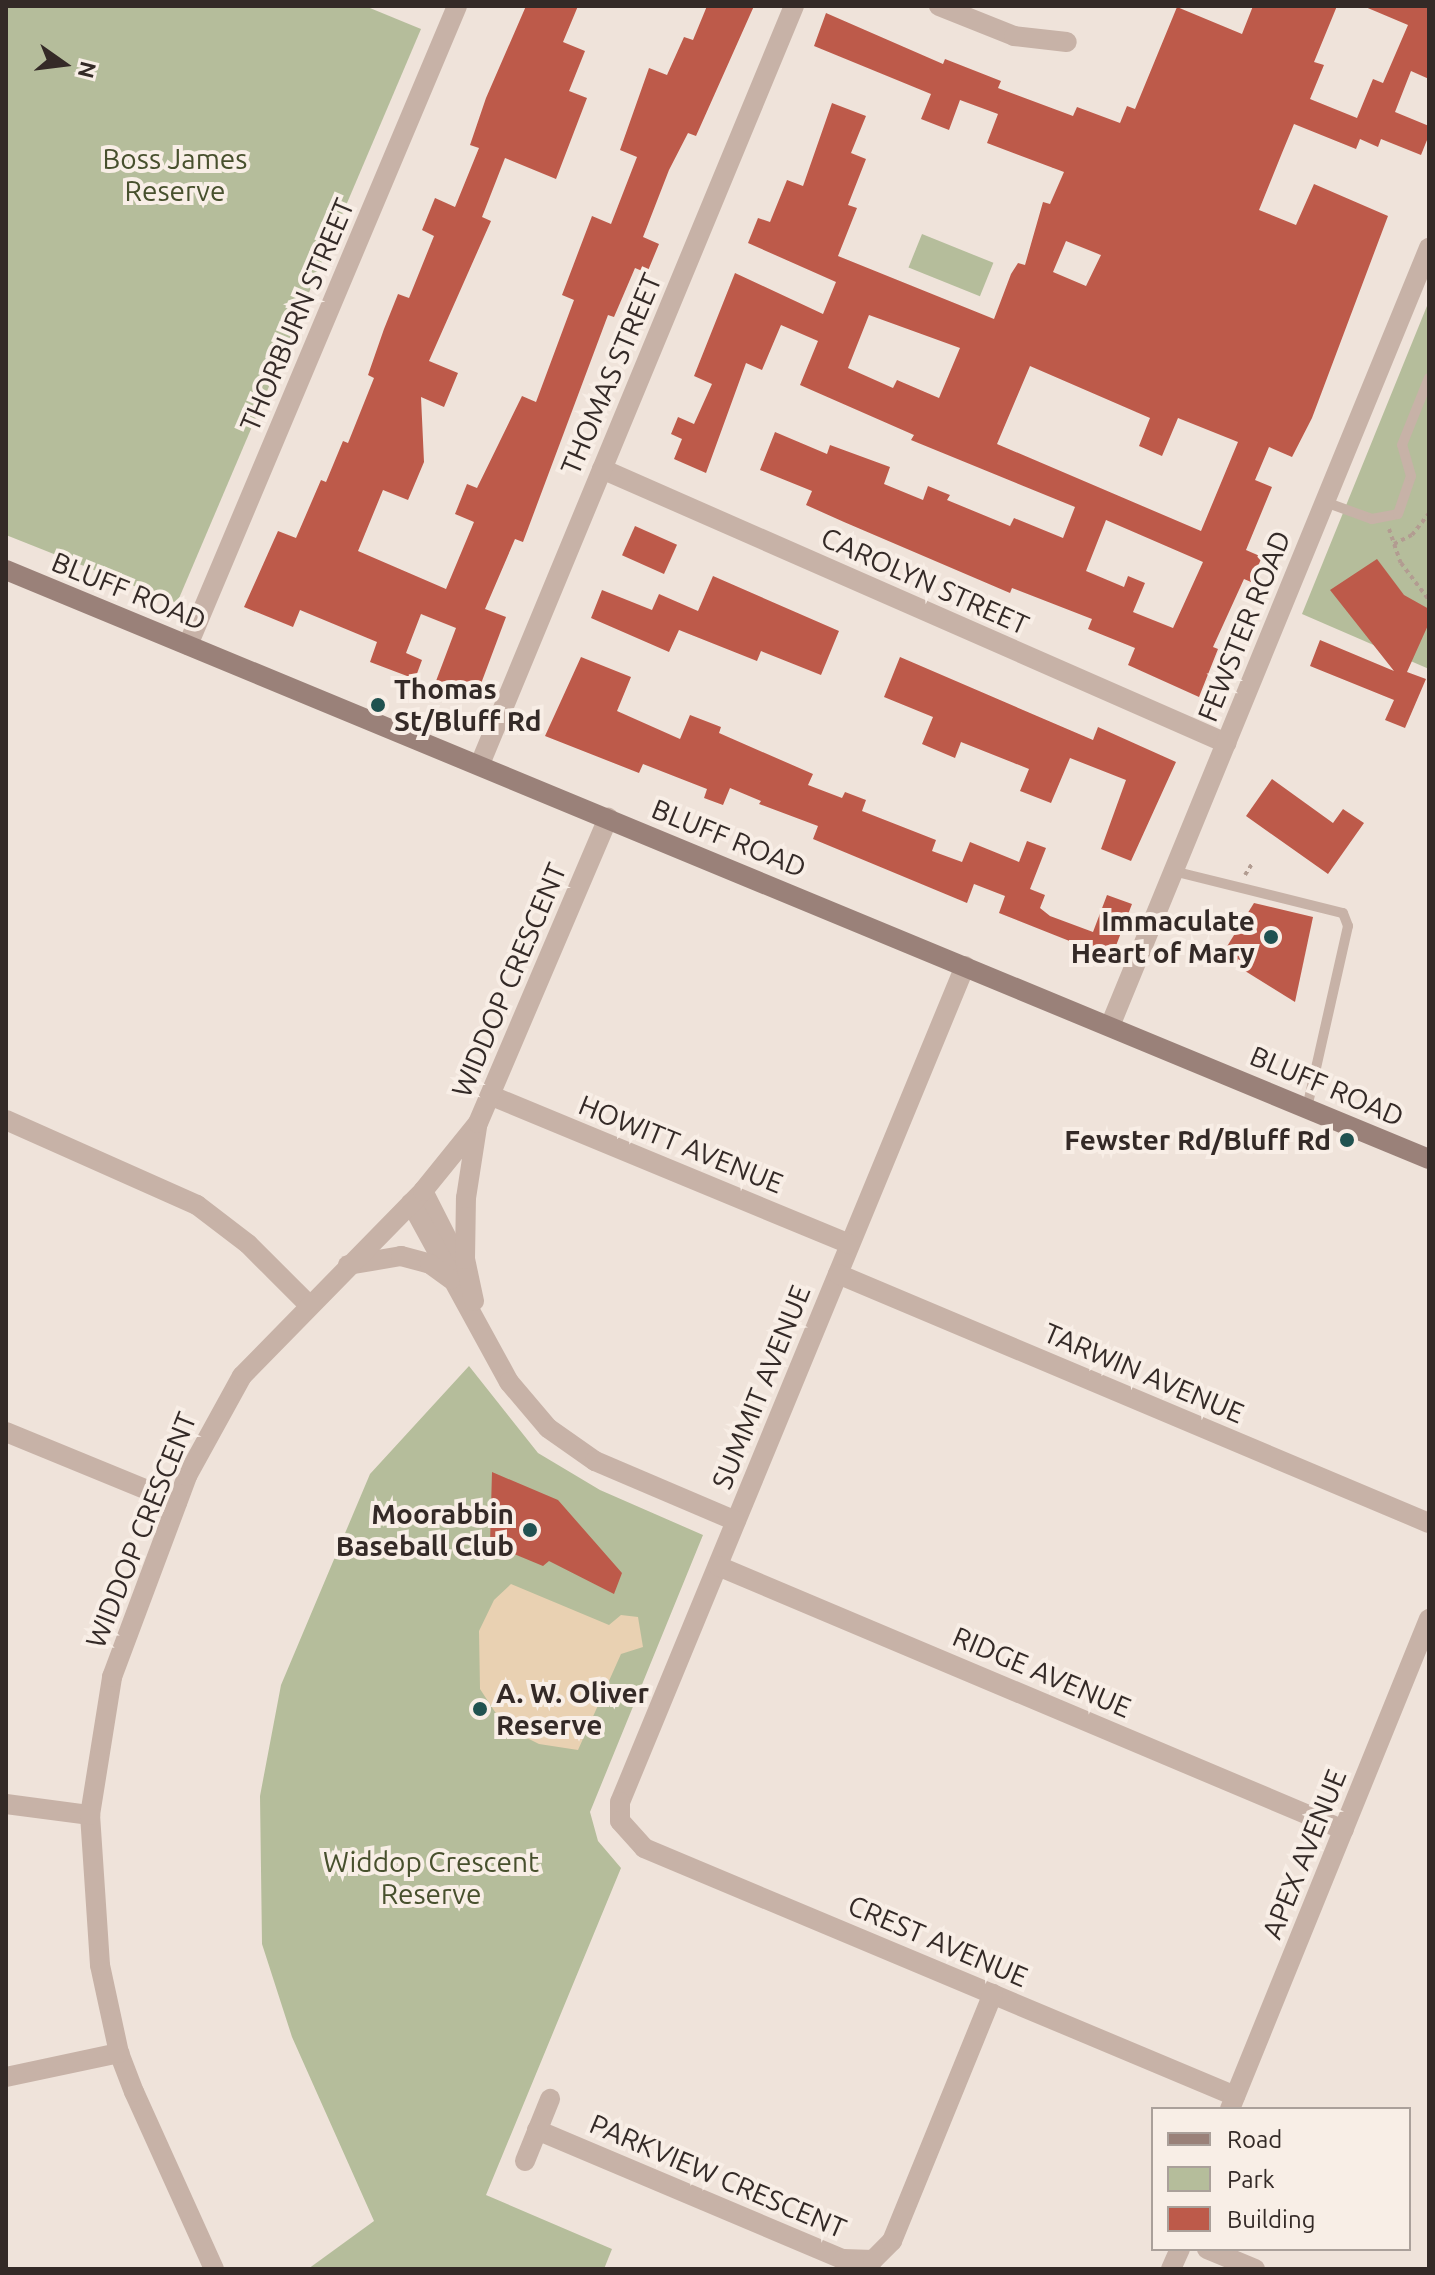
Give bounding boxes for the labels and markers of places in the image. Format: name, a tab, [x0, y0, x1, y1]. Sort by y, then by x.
place label: Thomas St/Bluff Rd	[394, 672, 541, 738]
marker: Thomas St/Bluff Rd	[369, 696, 387, 714]
place label: Immaculate Heart of Mary	[1071, 904, 1255, 970]
marker: Immaculate Heart of Mary	[1262, 928, 1280, 946]
place label: Fewster Rd/Bluff Rd	[1064, 1123, 1331, 1157]
marker: Fewster Rd/Bluff Rd	[1338, 1131, 1356, 1149]
place label: Moorabbin Baseball Club	[336, 1497, 514, 1563]
marker: Moorabbin Baseball Club	[521, 1521, 539, 1539]
place label: A. W. Oliver Reserve	[496, 1676, 649, 1742]
marker: A. W. Oliver Reserve	[471, 1700, 489, 1718]

